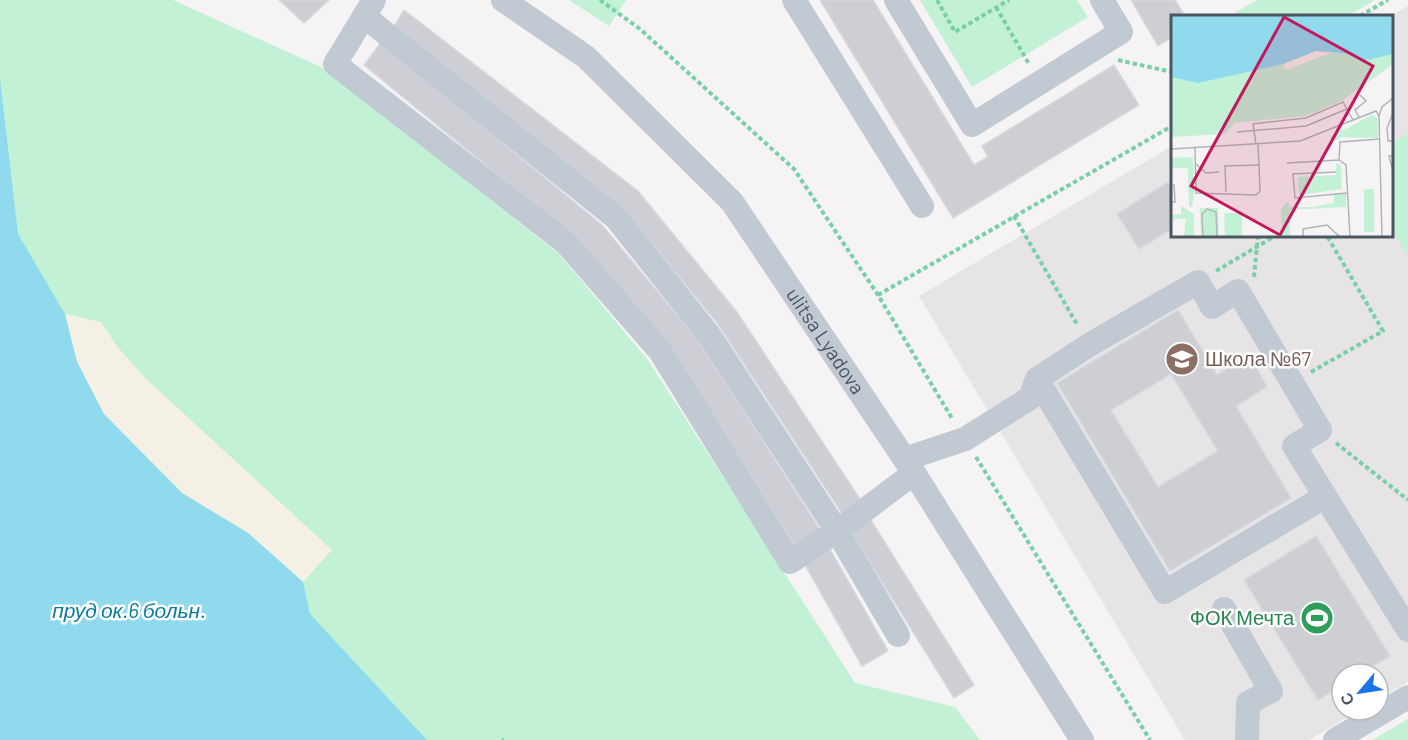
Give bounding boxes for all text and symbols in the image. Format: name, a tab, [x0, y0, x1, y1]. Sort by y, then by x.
inset map	[1171, 15, 1393, 237]
street label: ulitsa Lyadova	[782, 283, 870, 398]
school or university icon: Школа №67	[1164, 341, 1200, 377]
place label: Школа №67	[1205, 346, 1312, 370]
water label: пруд ок.6 больн.	[52, 597, 206, 622]
sports icon: ФОК Мечта	[1299, 600, 1335, 636]
place label: ФОК Мечта	[1190, 605, 1295, 629]
north arrow	[1330, 662, 1390, 722]
text: С	[1335, 689, 1358, 709]

